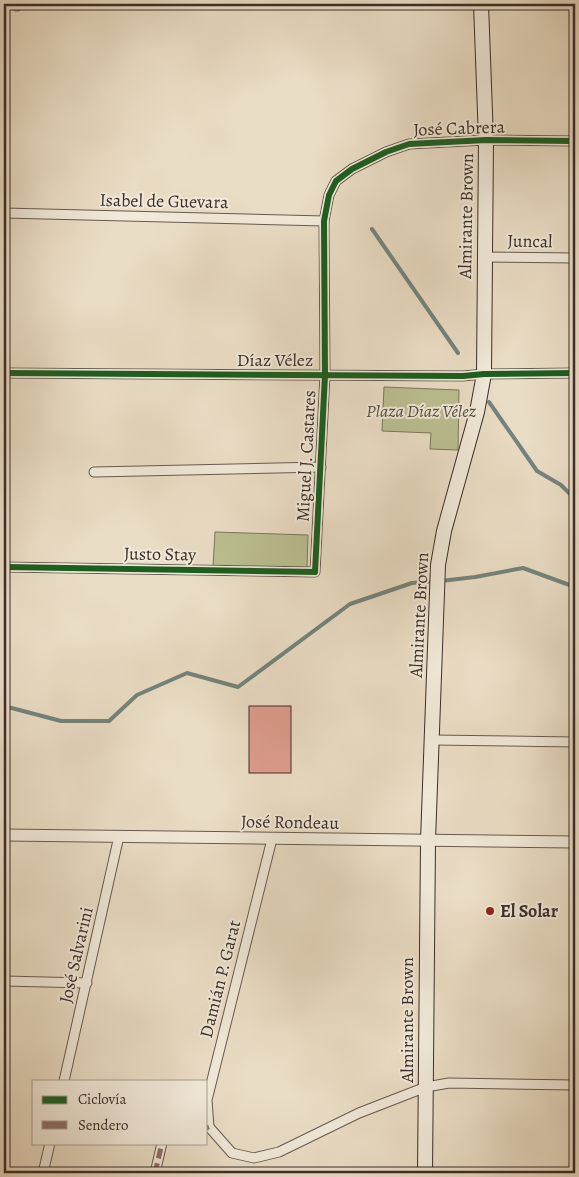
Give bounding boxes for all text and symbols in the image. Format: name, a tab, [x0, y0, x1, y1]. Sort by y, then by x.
street label: José Cabrera	[413, 114, 506, 142]
street label: Almirante Brown	[453, 153, 479, 280]
street label: Isabel de Guevara	[99, 188, 229, 214]
street label: Juncal	[507, 229, 553, 253]
street label: Díaz Vélez	[237, 348, 313, 372]
street label: Miguel J. Castares	[291, 390, 321, 522]
park label: Plaza Díaz Vélez	[366, 399, 477, 423]
street label: Justo Stay	[124, 541, 197, 567]
street label: Almirante Brown	[404, 552, 434, 679]
street label: José Rondeau	[241, 809, 340, 835]
place label: El Solar	[500, 899, 559, 923]
street label: José Salvarini	[53, 905, 99, 1005]
marker: El Solar	[484, 905, 496, 917]
street label: Damián P. Garat	[194, 918, 246, 1040]
street label: Almirante Brown	[395, 957, 419, 1084]
legend	[32, 1080, 208, 1144]
text: Ciclovía	[78, 1089, 126, 1109]
text: Sendero	[78, 1115, 128, 1135]

